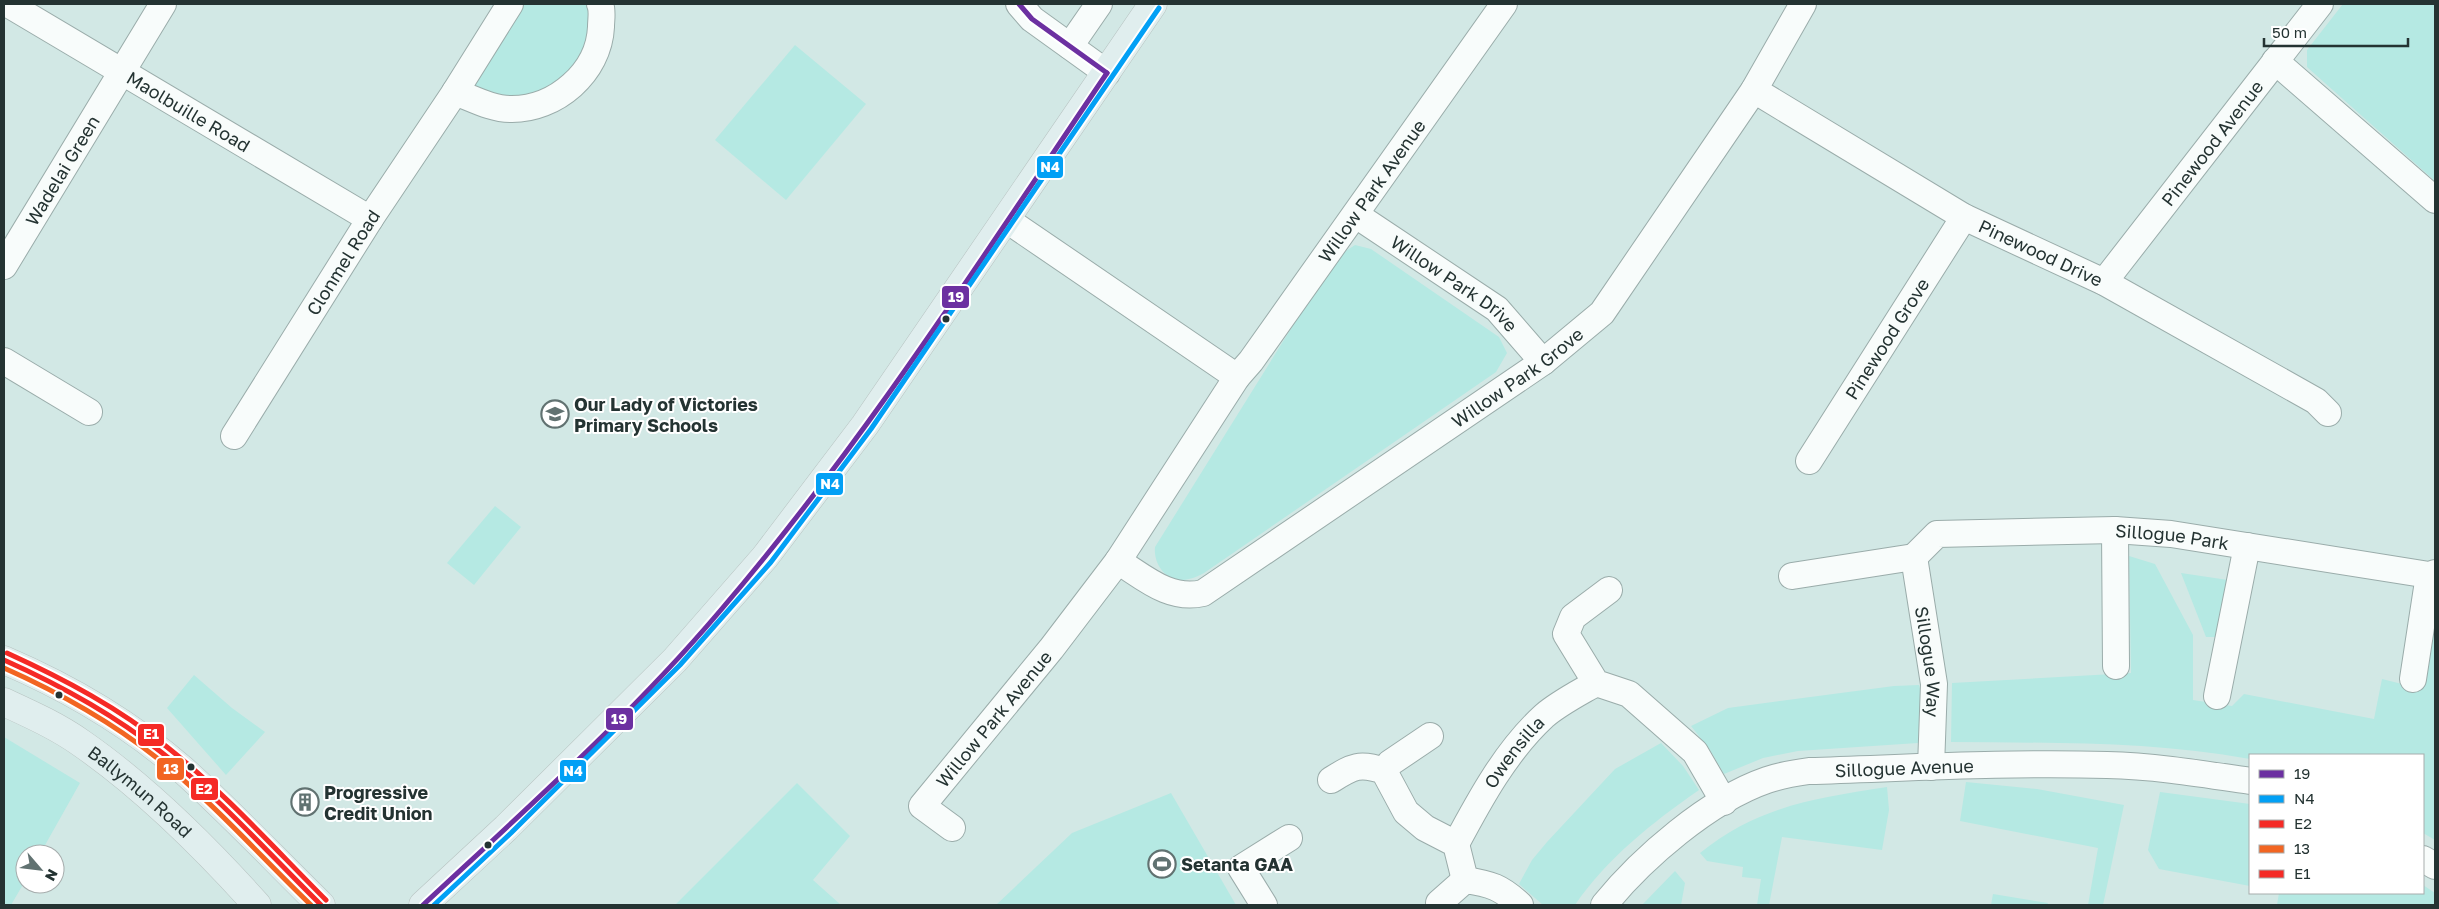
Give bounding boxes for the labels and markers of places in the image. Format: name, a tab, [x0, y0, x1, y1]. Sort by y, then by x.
unlabelled marker	[941, 314, 951, 324]
place label: Our Lady of Victories Primary Schools	[574, 393, 758, 436]
school or university icon: Our Lady of Victories Primary Schools	[540, 399, 570, 429]
unlabelled marker	[54, 690, 64, 700]
unlabelled marker	[186, 762, 196, 772]
place label: Progressive Credit Union	[324, 781, 433, 824]
building icon: Progressive Credit Union	[290, 787, 320, 817]
unlabelled marker	[483, 840, 493, 850]
sports icon: Setanta GAA	[1147, 849, 1177, 879]
place label: Setanta GAA	[1181, 853, 1293, 875]

